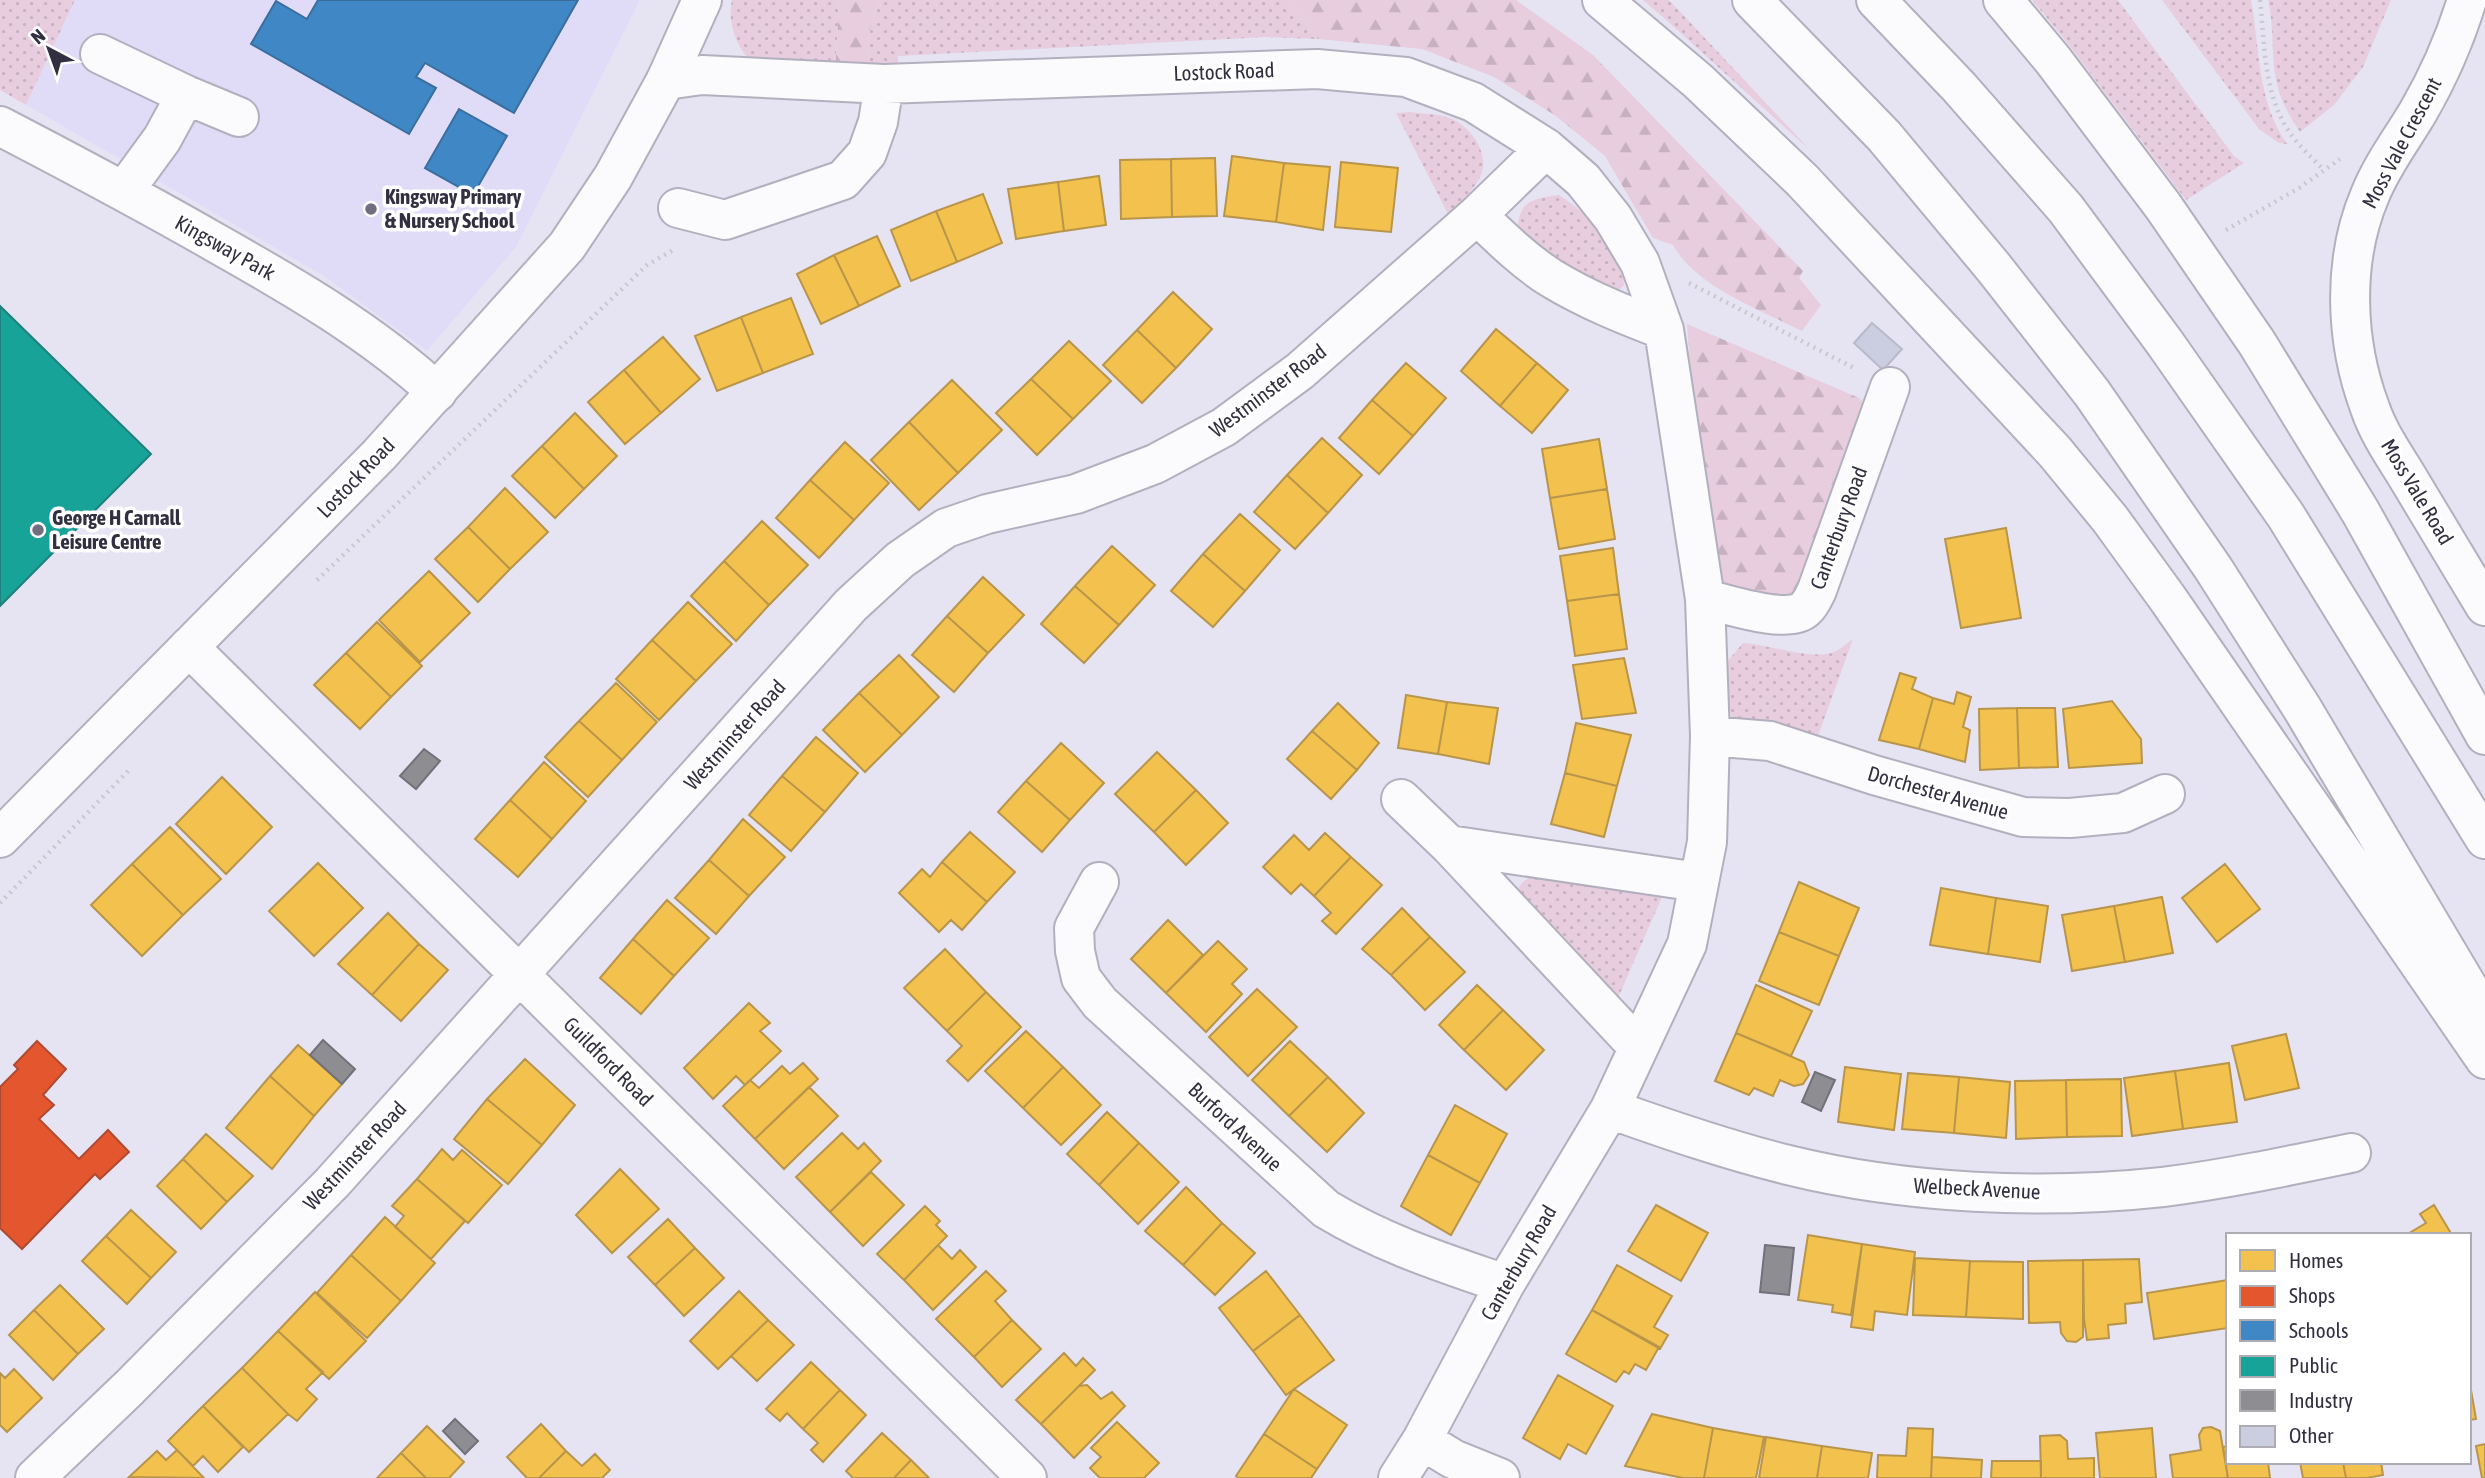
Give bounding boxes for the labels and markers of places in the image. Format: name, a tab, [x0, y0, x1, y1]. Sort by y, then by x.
place label: Kingsway Primary & Nursery School	[385, 184, 522, 232]
marker: Kingsway Primary & Nursery School	[363, 201, 379, 217]
place label: George H Carnall Leisure Centre	[52, 505, 181, 553]
marker: George H Carnall Leisure Centre	[30, 522, 46, 538]

